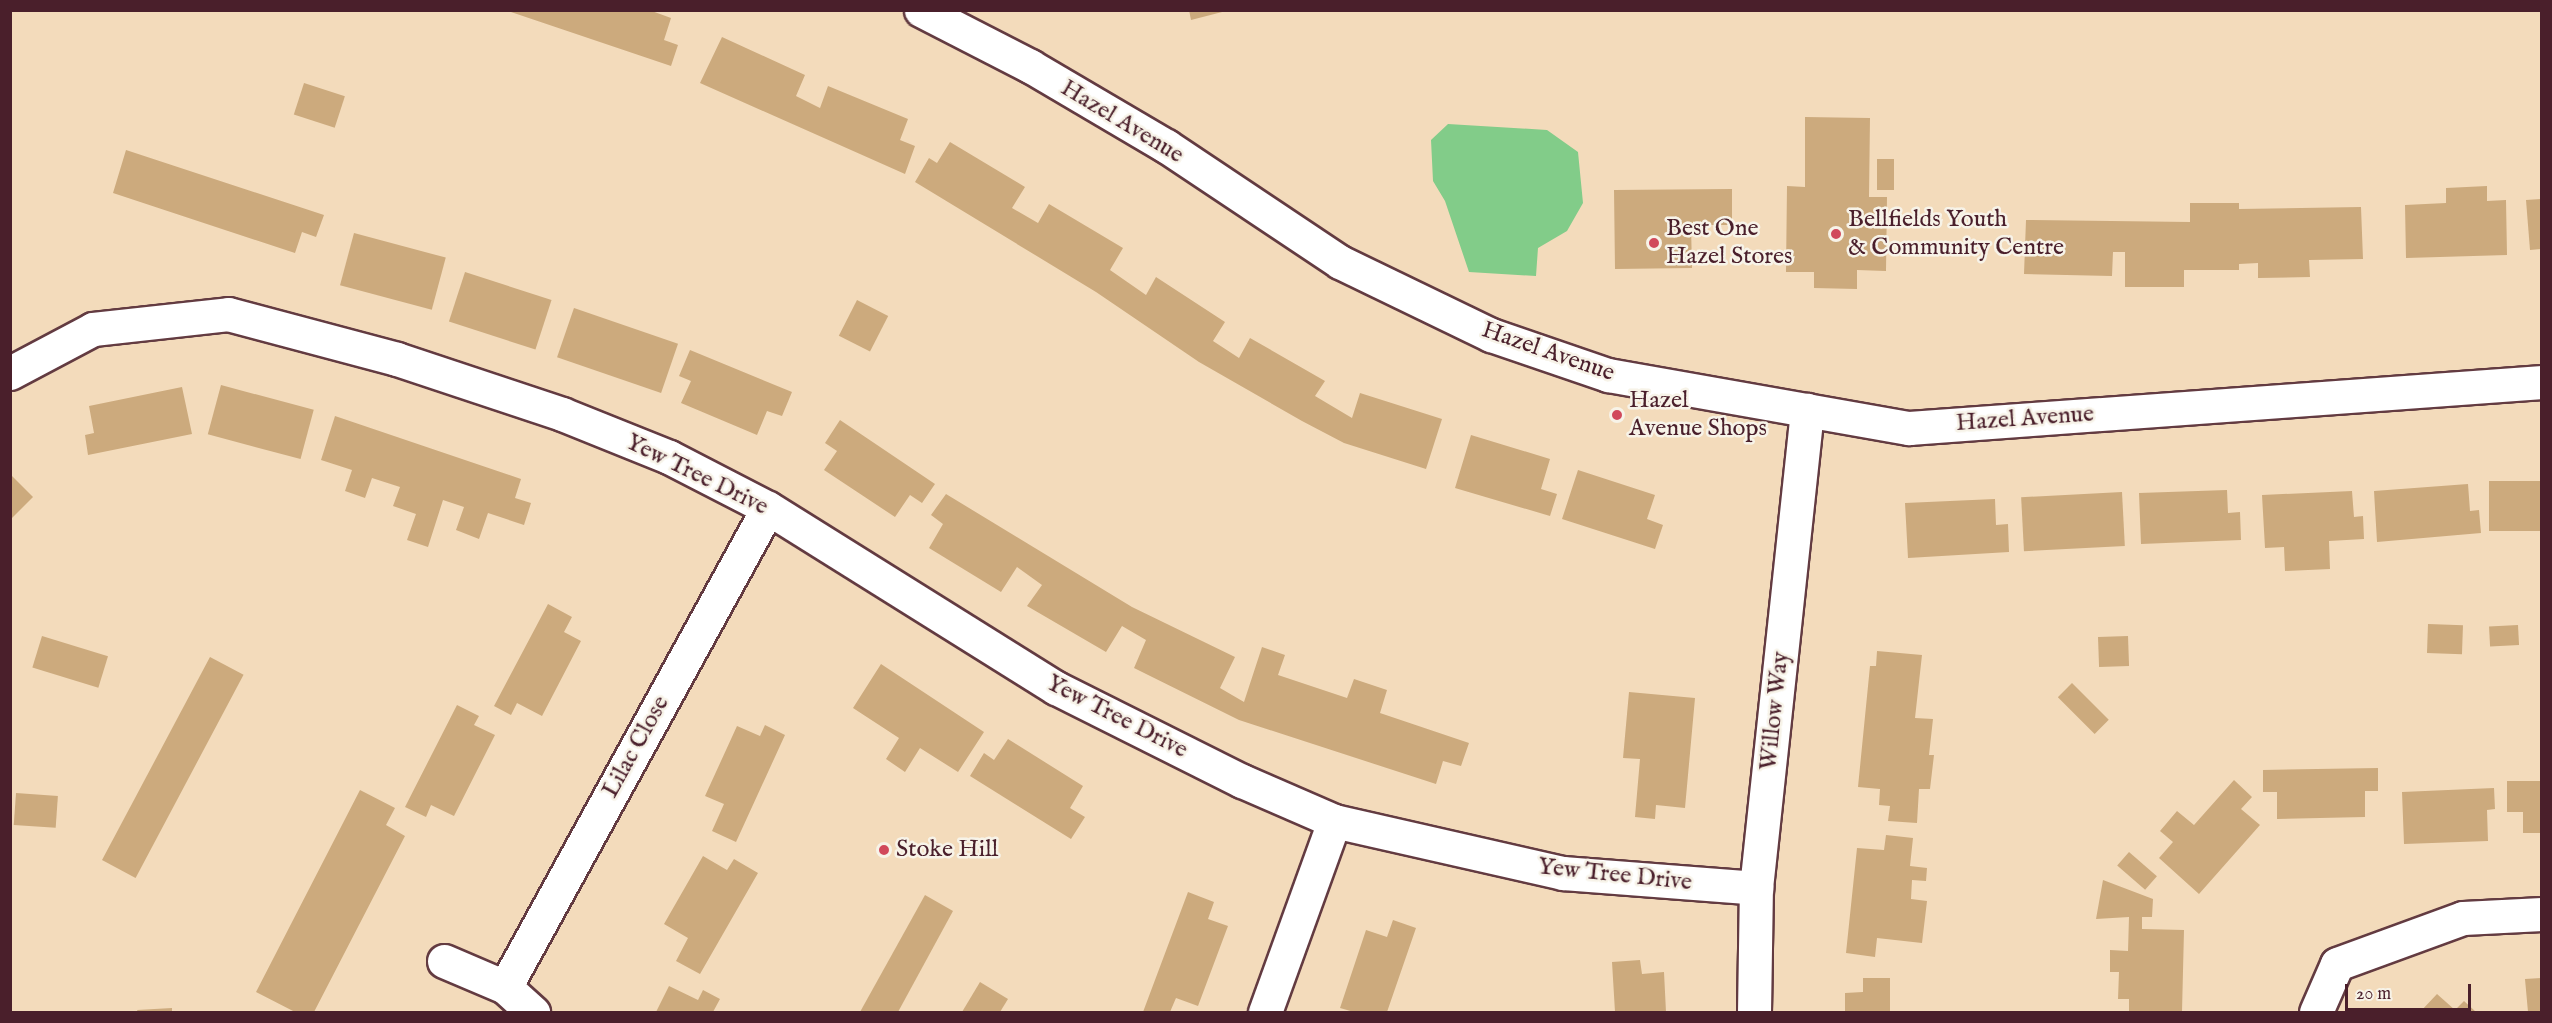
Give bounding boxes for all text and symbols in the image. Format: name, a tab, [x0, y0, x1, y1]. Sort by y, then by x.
street label: Hazel Avenue	[1055, 74, 1189, 170]
place label: Bellfields Youth & Community Centre	[1848, 206, 2064, 262]
place label: Best One Hazel Stores	[1666, 215, 1793, 271]
marker: Bellfields Youth & Community Centre	[1829, 227, 1843, 241]
marker: Best One Hazel Stores	[1647, 236, 1661, 250]
street label: Hazel Avenue	[1478, 316, 1618, 388]
place label: Hazel Avenue Shops	[1629, 387, 1767, 443]
street label: Hazel Avenue	[1955, 400, 2095, 438]
marker: Hazel Avenue Shops	[1610, 408, 1624, 422]
street label: Yew Tree Drive	[621, 428, 773, 522]
street label: Willow Way	[1754, 650, 1796, 772]
street label: Yew Tree Drive	[1042, 669, 1192, 765]
street label: Lilac Close	[596, 691, 676, 803]
place label: Stoke Hill	[896, 836, 998, 864]
marker: Stoke Hill	[877, 843, 891, 857]
street label: Yew Tree Drive	[1537, 853, 1693, 897]
scale bar	[2348, 972, 2474, 1010]
text: 20 m	[2356, 983, 2391, 1006]

